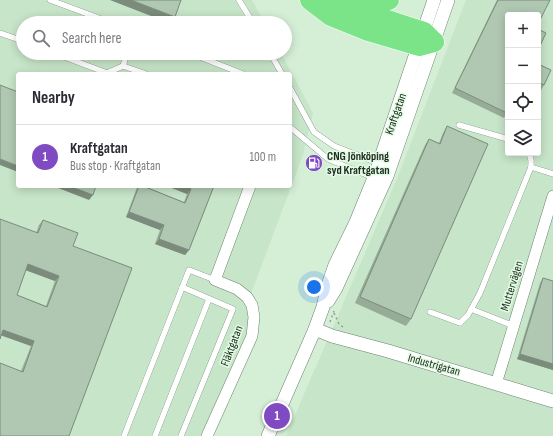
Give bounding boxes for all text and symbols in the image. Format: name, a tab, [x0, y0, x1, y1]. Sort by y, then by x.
map controls	[505, 12, 541, 156]
button: +	[505, 12, 541, 48]
search box	[16, 16, 292, 60]
icon: search	[30, 27, 52, 49]
text: Search here	[62, 29, 122, 48]
button: −	[505, 48, 541, 84]
button: locate	[505, 84, 541, 120]
text: Nearby	[32, 88, 75, 108]
street label: Kraftgatan	[382, 91, 410, 137]
button: layers	[505, 120, 541, 156]
text: Kraftgatan	[70, 139, 128, 158]
text: 1	[42, 149, 48, 165]
text: 100 m	[249, 149, 276, 165]
place label: CNG Jönköping syd Kraftgatan	[327, 149, 390, 178]
fuel station icon: CNG Jönköping syd Kraftgatan	[304, 153, 324, 173]
text: Bus stop · Kraftgatan	[70, 158, 161, 174]
street label: Muttervägen	[497, 259, 527, 313]
your location	[304, 277, 324, 297]
street label: Fläktgatan	[217, 324, 247, 368]
street label: Industrigatan	[406, 350, 462, 380]
pin: 1	[264, 401, 290, 431]

